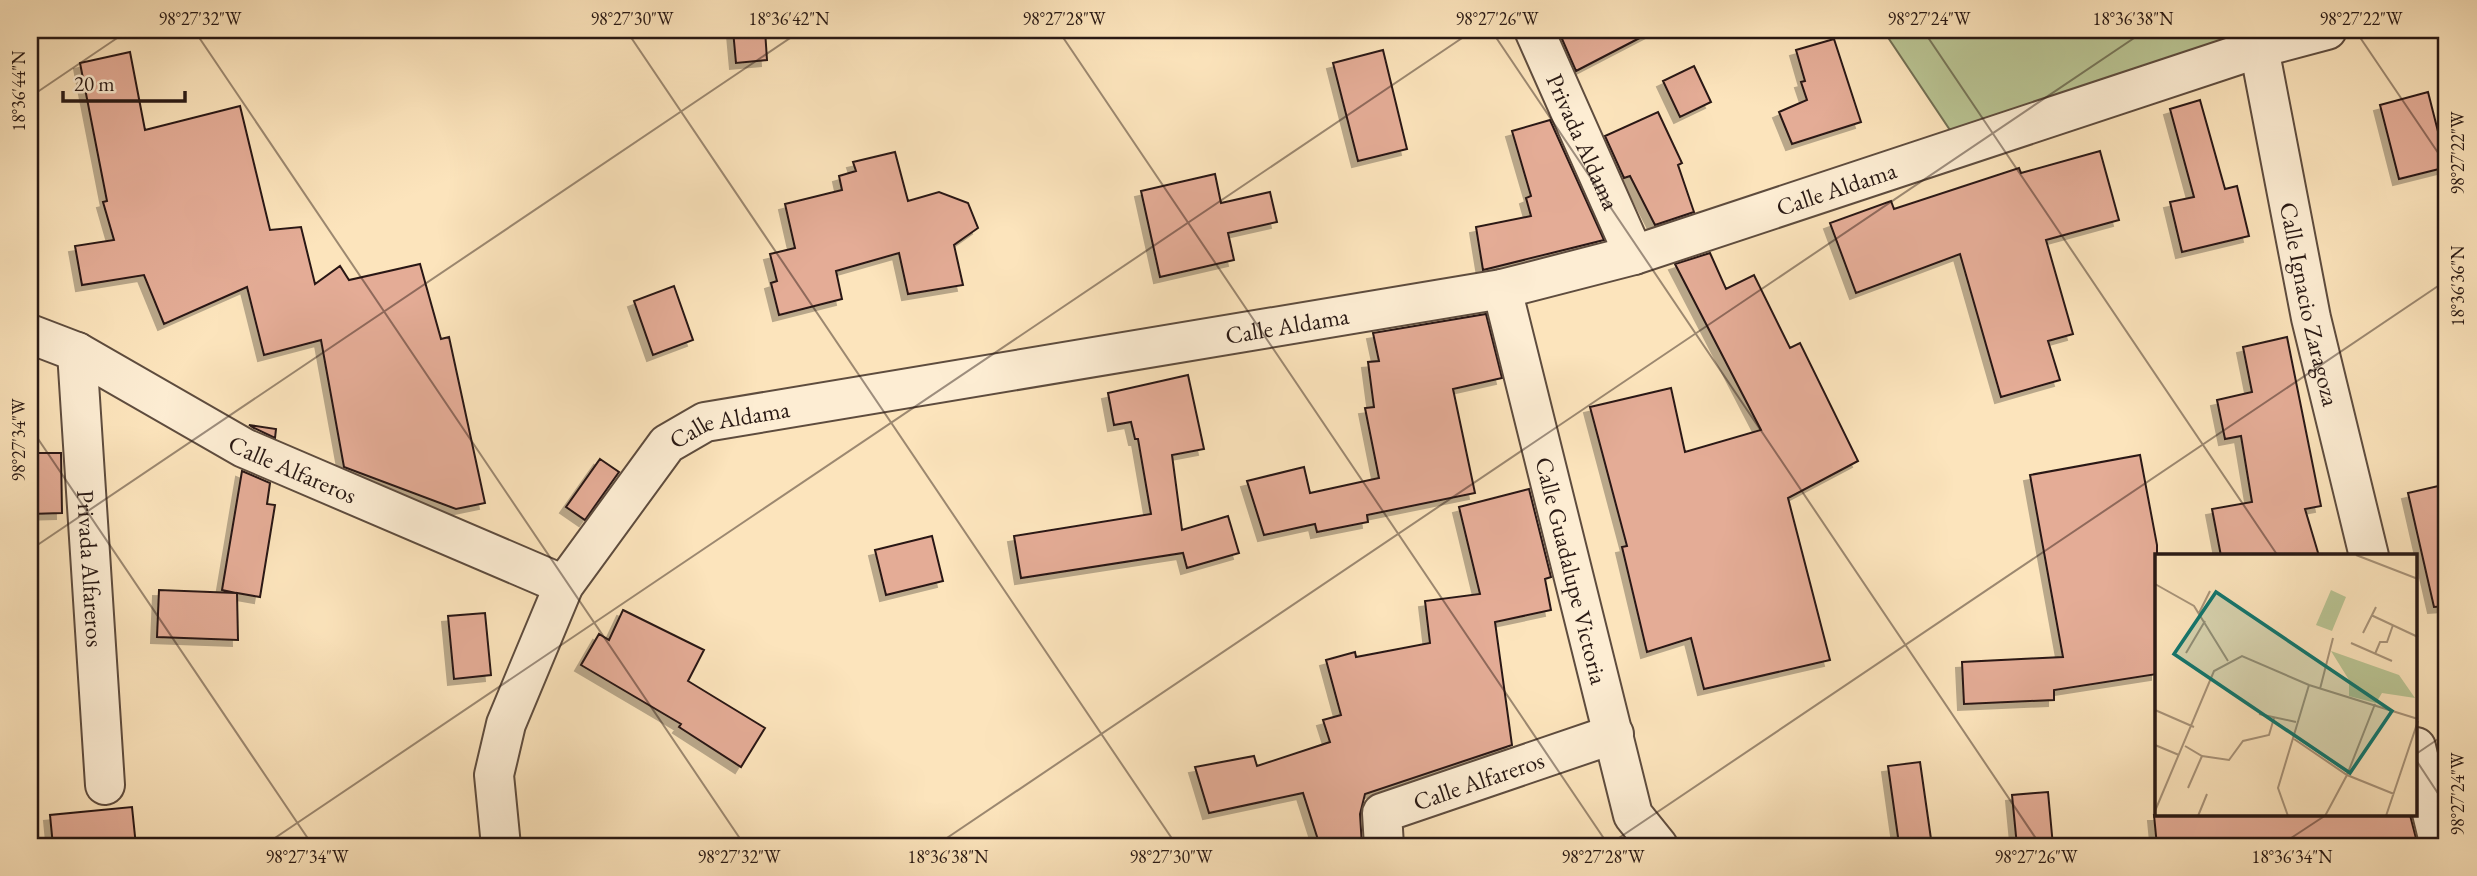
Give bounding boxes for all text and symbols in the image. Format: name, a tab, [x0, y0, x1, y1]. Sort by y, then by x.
text: 98°27'32"W	[158, 7, 242, 30]
text: 98°27'30"W	[590, 7, 674, 30]
text: 18°36'42"N	[749, 7, 830, 30]
text: 98°27'28"W	[1022, 7, 1106, 30]
text: 98°27'26"W	[1455, 7, 1539, 30]
text: 98°27'24"W	[1887, 7, 1971, 30]
text: 18°36'38"N	[2093, 7, 2174, 30]
text: 98°27'22"W	[2319, 7, 2403, 30]
text: 18°36'44"N	[7, 50, 30, 131]
scale bar	[63, 60, 186, 104]
street label: Privada Aldama	[1540, 69, 1627, 215]
text: 20 m	[74, 70, 115, 97]
text: 98°27'22"W	[2446, 111, 2469, 195]
street label: Calle Aldama	[1772, 154, 1900, 222]
street label: Calle Ignacio Zaragoza	[2273, 199, 2347, 410]
text: 18°36'36"N	[2446, 245, 2469, 326]
street label: Calle Aldama	[1223, 299, 1352, 350]
street label: Calle Aldama	[663, 393, 792, 455]
text: 98°27'34"W	[7, 398, 30, 482]
street label: Calle Alfareros	[223, 427, 362, 510]
street label: Calle Guadalupe Victoria	[1529, 454, 1615, 688]
street label: Privada Alfareros	[70, 489, 112, 648]
inset map	[2155, 554, 2418, 816]
street label: Calle Alfareros	[1409, 743, 1548, 817]
text: 98°27'24"W	[2446, 752, 2469, 836]
text: 98°27'34"W	[265, 845, 349, 868]
text: 98°27'32"W	[697, 845, 781, 868]
text: 18°36'38"N	[908, 845, 989, 868]
text: 98°27'30"W	[1129, 845, 1213, 868]
text: 98°27'28"W	[1561, 845, 1645, 868]
text: 98°27'26"W	[1994, 845, 2078, 868]
text: 18°36'34"N	[2252, 845, 2333, 868]

